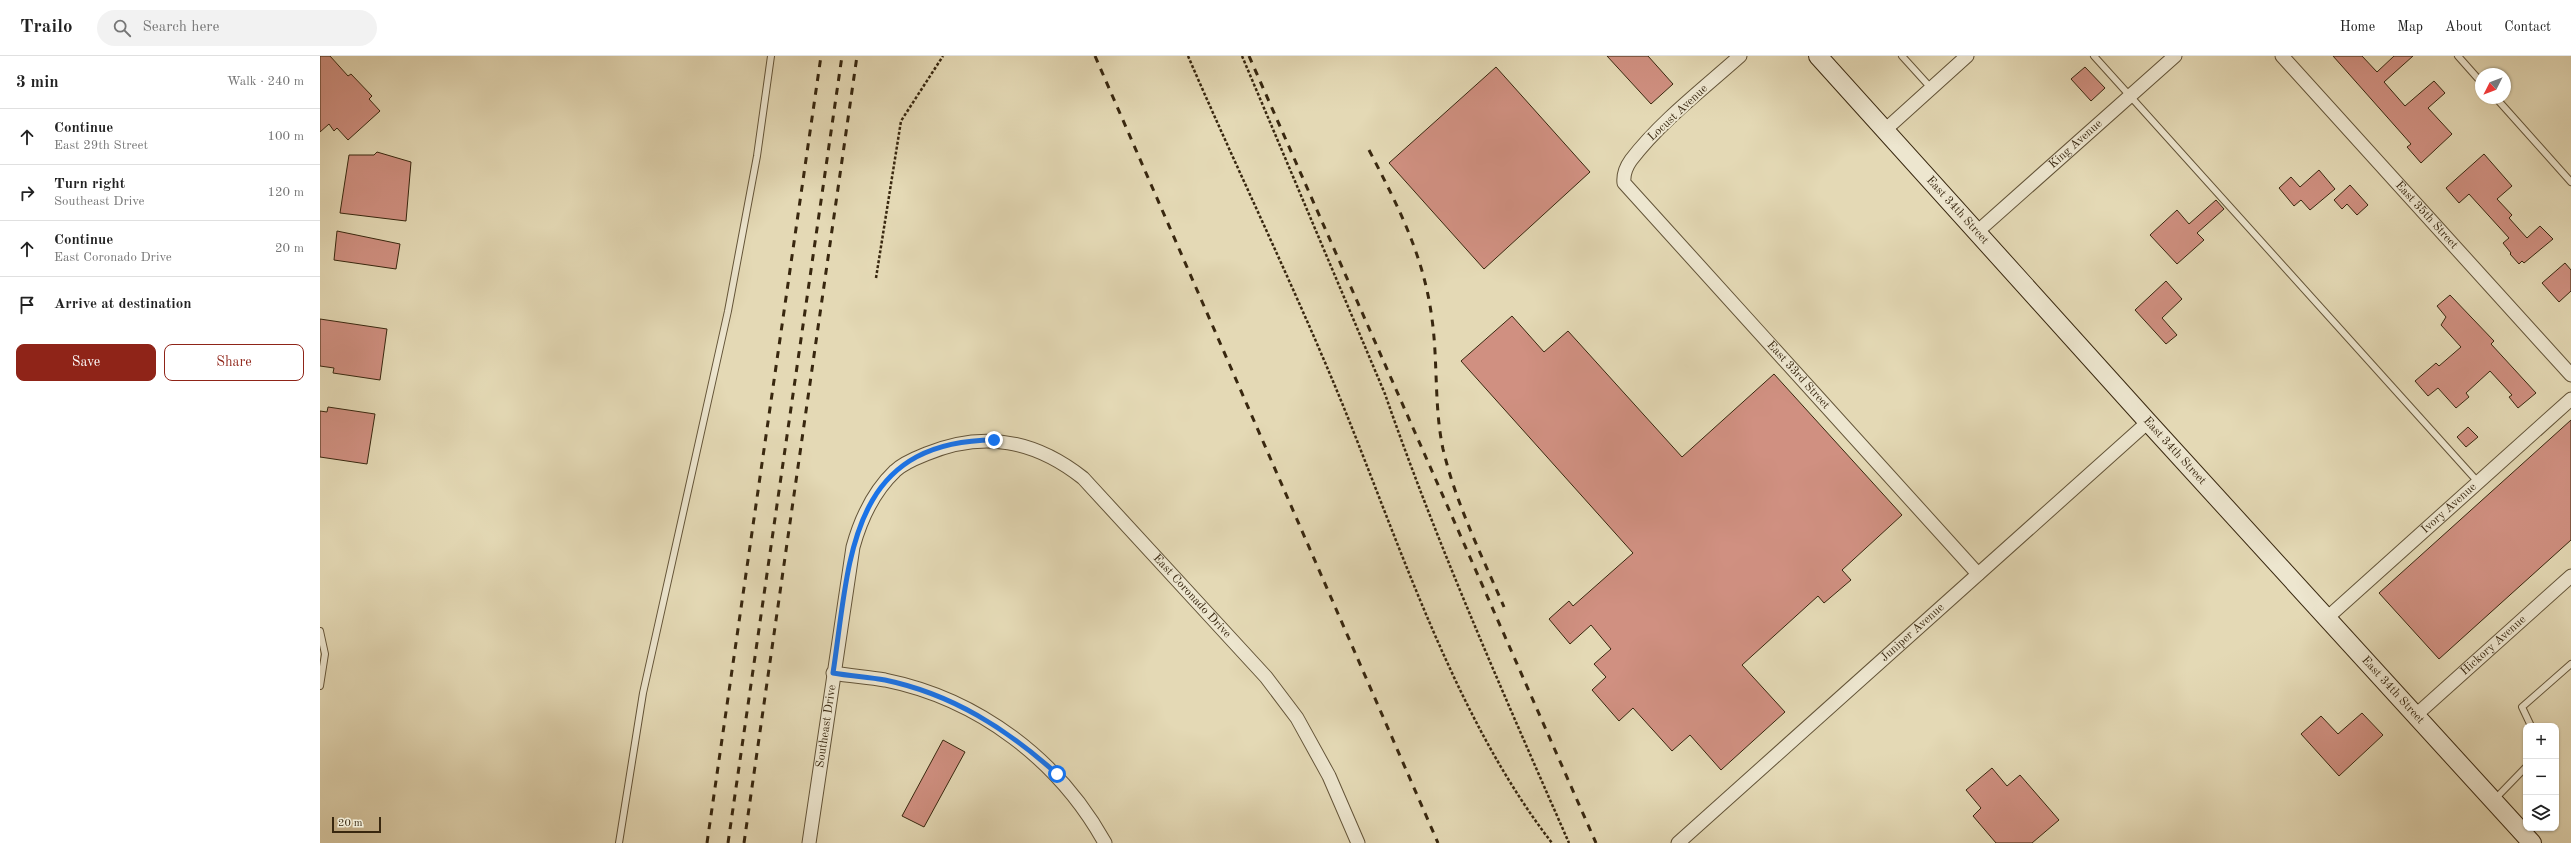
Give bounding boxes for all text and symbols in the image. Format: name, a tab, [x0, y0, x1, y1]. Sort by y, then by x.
search box	[97, 10, 377, 46]
icon: search	[111, 17, 133, 39]
text: Trailo	[20, 18, 73, 37]
text: Search here	[143, 20, 219, 35]
text: Home	[2340, 20, 2375, 34]
text: Map	[2397, 20, 2423, 34]
text: About	[2445, 20, 2482, 34]
text: Contact	[2504, 20, 2551, 34]
north arrow	[2475, 68, 2511, 104]
text: 3 min	[16, 74, 59, 91]
text: Walk · 240 m	[227, 75, 304, 88]
street label: Locust Avenue	[1646, 82, 1710, 143]
street label: King Avenue	[2047, 117, 2105, 171]
text: Continue	[54, 121, 113, 136]
icon: ahead	[16, 126, 38, 148]
text: 100 m	[267, 130, 304, 143]
text: East 29th Street	[54, 139, 148, 152]
street label: East 34th Street	[1924, 174, 1991, 247]
text: Turn right	[54, 177, 125, 192]
street label: East 35th Street	[2393, 179, 2460, 252]
icon: right	[16, 182, 38, 204]
text: 120 m	[267, 186, 304, 199]
text: Southeast Drive	[54, 195, 145, 208]
text: Continue	[54, 233, 113, 248]
icon: ahead	[16, 238, 38, 260]
text: 20 m	[275, 242, 304, 255]
text: East Coronado Drive	[54, 251, 172, 264]
icon: arrive	[16, 294, 38, 316]
text: Arrive at destination	[54, 297, 192, 312]
street label: East 33rd Street	[1764, 339, 1832, 412]
button: Save	[16, 344, 156, 381]
button: Share	[164, 344, 304, 381]
street label: East 34th Street	[2141, 415, 2208, 487]
route end	[985, 431, 1003, 449]
street label: Ivory Avenue	[2419, 481, 2479, 536]
street label: East Coronado Drive	[1151, 552, 1233, 641]
street label: Juniper Avenue	[1879, 601, 1947, 664]
street label: Hickory Avenue	[2459, 613, 2529, 678]
street label: East 34th Street	[2359, 654, 2426, 726]
street label: Southeast Drive	[814, 684, 839, 769]
map controls	[2523, 723, 2559, 831]
button: +	[2523, 723, 2559, 759]
button: −	[2523, 759, 2559, 795]
route start	[1048, 765, 1066, 783]
button: layers	[2523, 795, 2559, 831]
scale bar	[332, 815, 381, 834]
text: 20 m	[338, 818, 363, 829]

